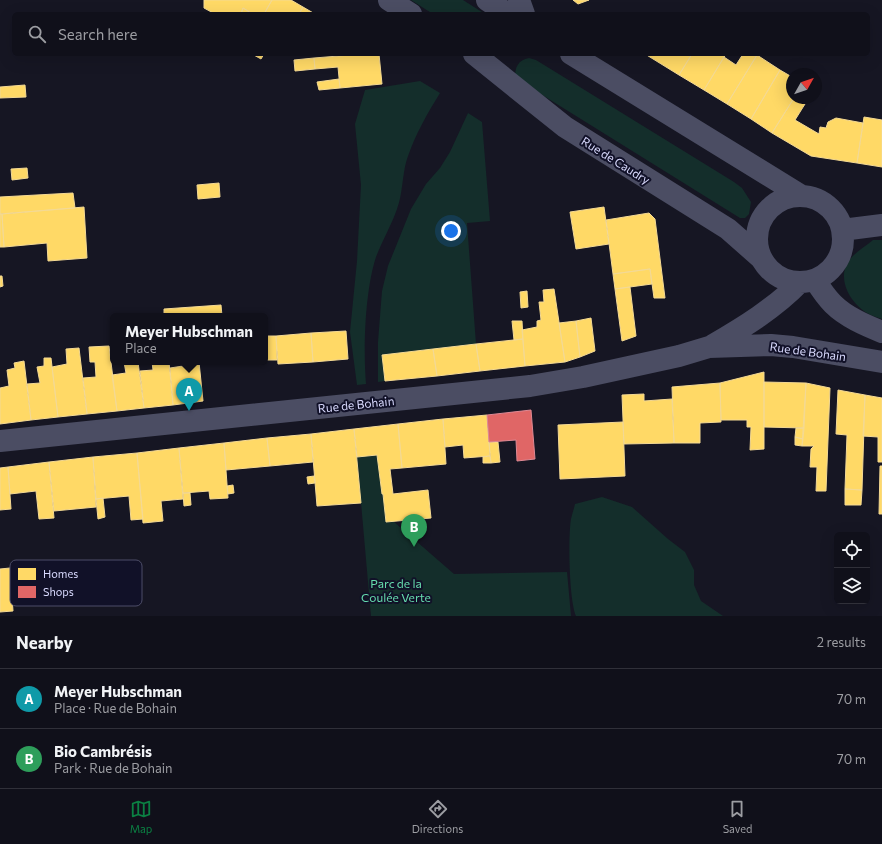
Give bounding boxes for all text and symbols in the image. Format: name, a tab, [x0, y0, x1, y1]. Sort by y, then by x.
search box	[12, 12, 870, 56]
icon: search	[26, 23, 48, 45]
text: Search here	[58, 25, 137, 43]
north arrow	[786, 68, 822, 104]
street label: Rue de Caudry	[579, 133, 653, 187]
your location	[441, 221, 461, 241]
popup	[110, 313, 268, 365]
text: Meyer Hubschman	[125, 322, 253, 340]
street label: Rue de Bohain	[769, 339, 847, 363]
text: Place	[125, 340, 157, 356]
pin: A	[176, 378, 202, 411]
street label: Rue de Bohain	[317, 393, 395, 415]
pin: B	[401, 514, 427, 547]
map controls	[834, 532, 870, 604]
button: locate	[834, 532, 870, 568]
legend	[10, 560, 142, 606]
text: Homes	[43, 567, 78, 580]
button: layers	[834, 568, 870, 604]
park label: Parc de la Coulée Verte	[361, 576, 431, 604]
text: Shops	[43, 585, 74, 598]
text: Nearby	[16, 632, 73, 653]
text: 2 results	[817, 634, 866, 650]
text: Meyer Hubschman	[54, 682, 182, 700]
text: A	[24, 691, 34, 707]
text: 70 m	[837, 691, 866, 707]
text: Place · Rue de Bohain	[54, 700, 177, 716]
text: Bio Cambrésis	[54, 742, 152, 760]
text: B	[25, 751, 33, 767]
text: 70 m	[837, 751, 866, 767]
text: Park · Rue de Bohain	[54, 760, 173, 776]
tab: Map	[130, 798, 152, 835]
tab: Directions	[412, 798, 463, 835]
tab: Saved	[723, 798, 752, 835]

